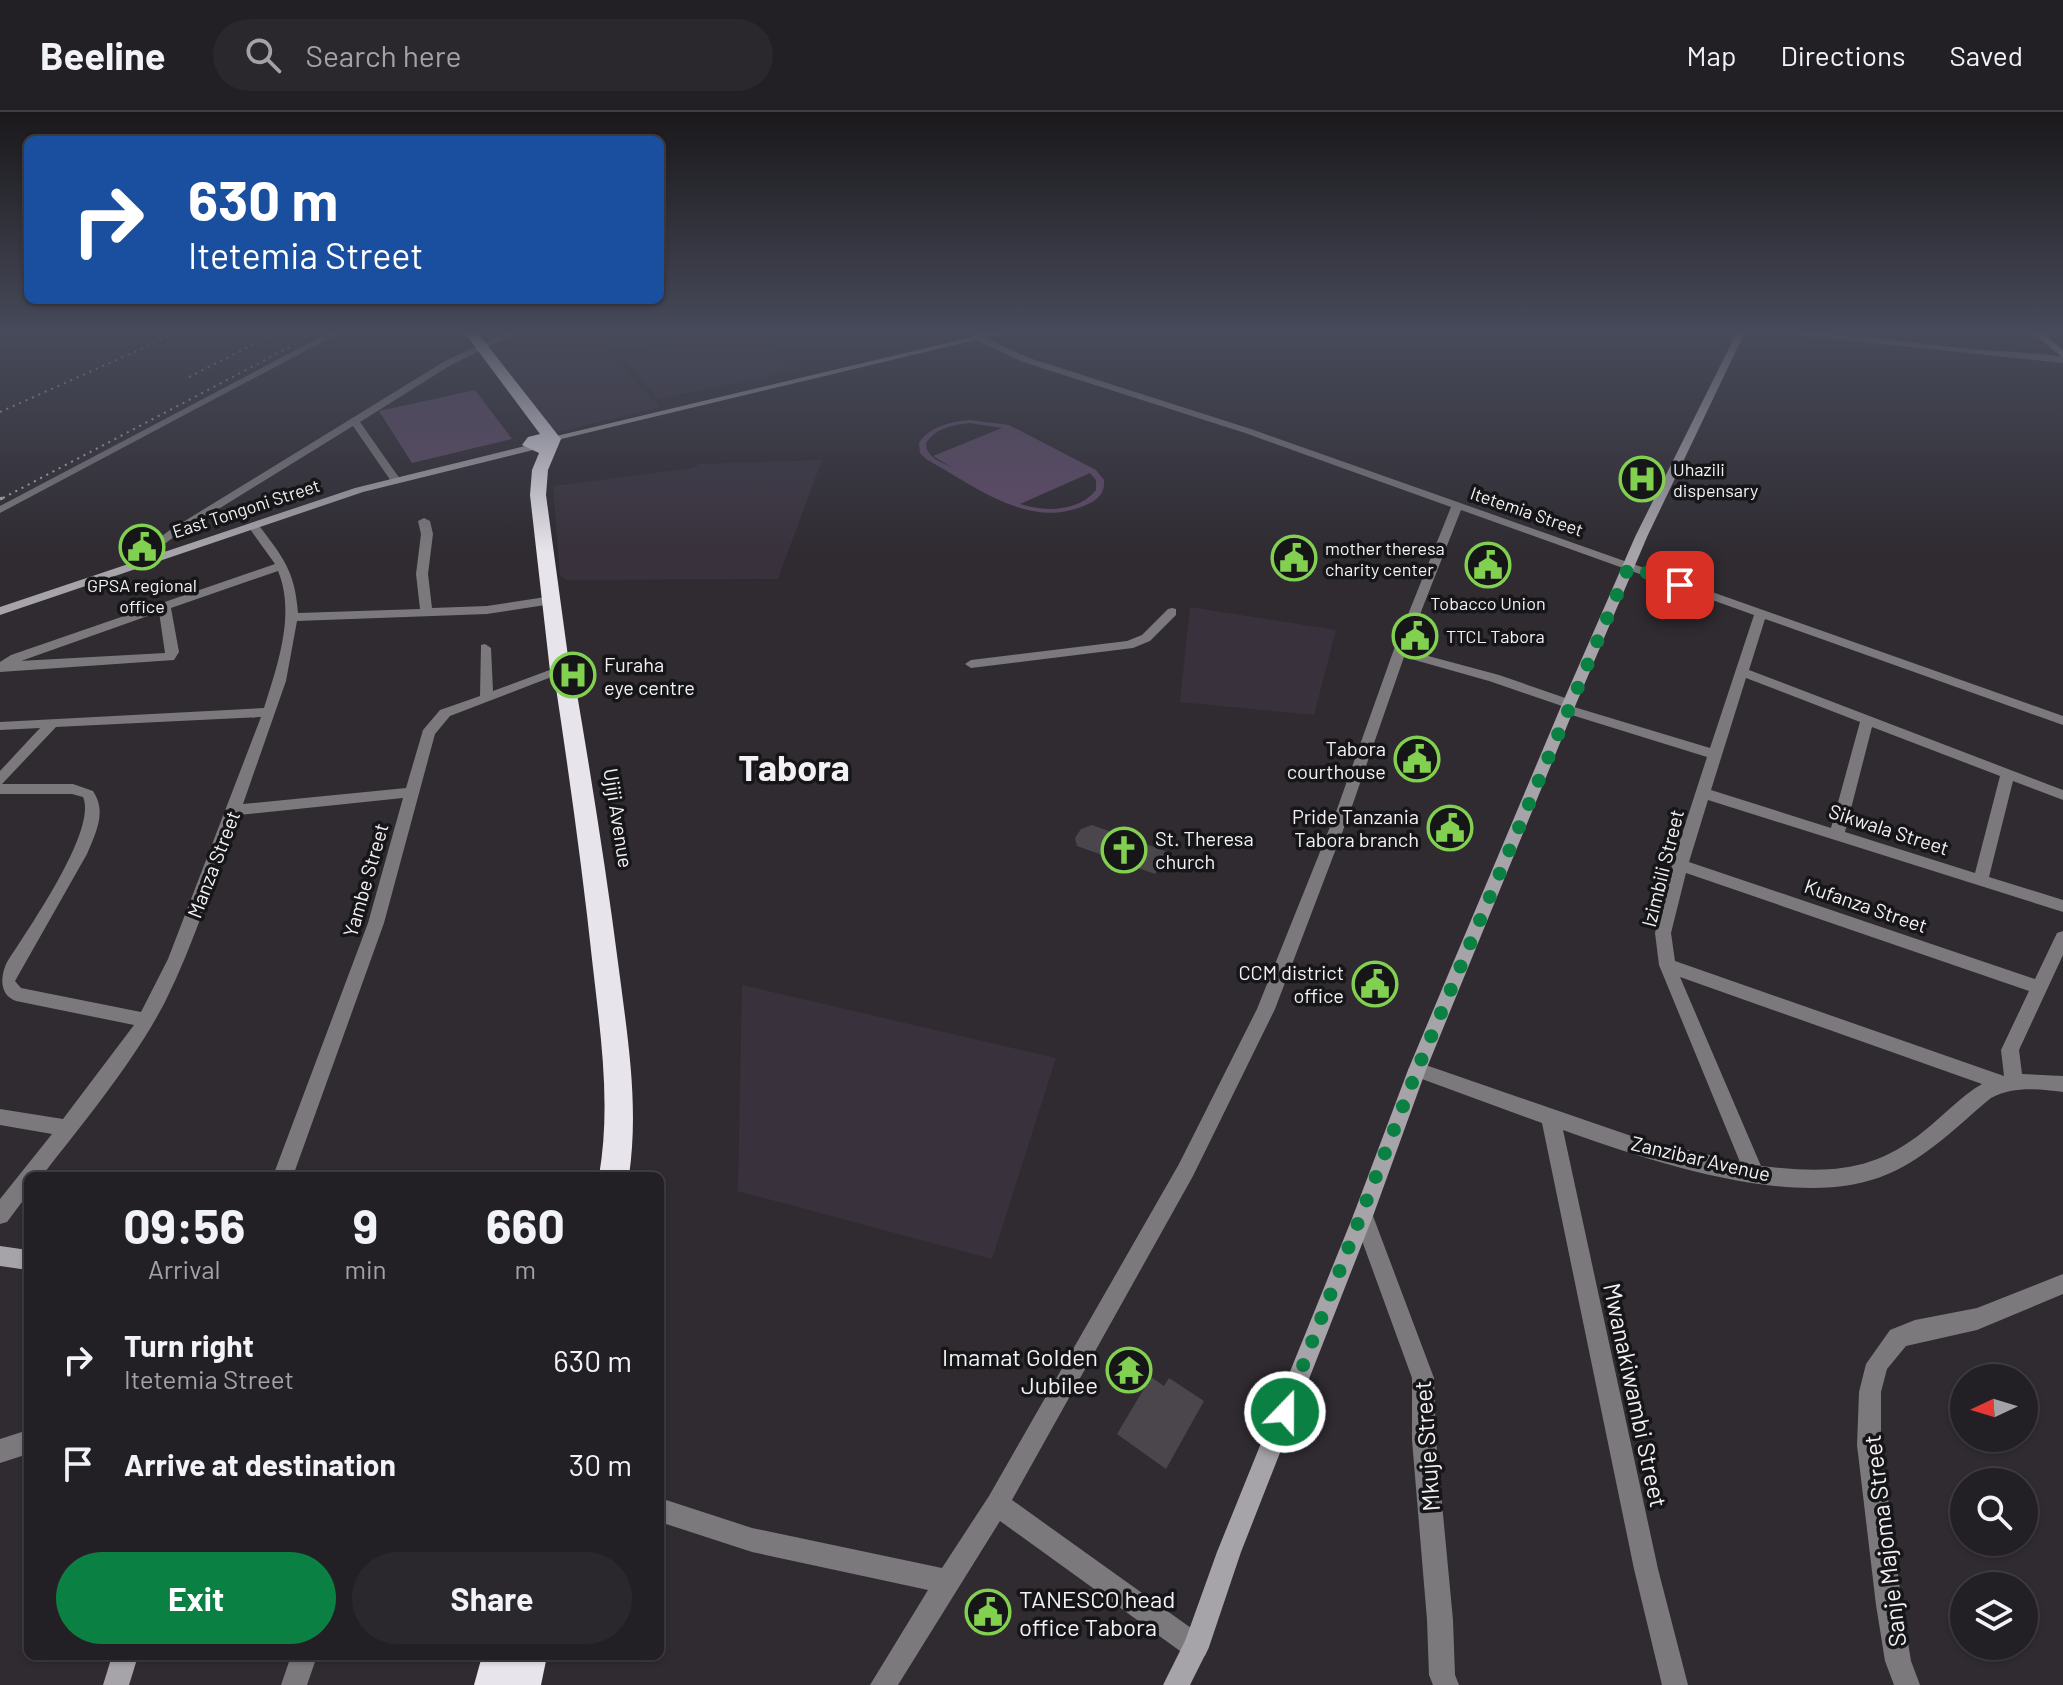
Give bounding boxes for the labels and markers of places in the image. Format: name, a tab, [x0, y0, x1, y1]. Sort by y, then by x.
hospital icon: Uhazili dispensary	[1618, 455, 1666, 503]
place label: Uhazili dispensary	[1673, 458, 1758, 501]
public building icon: GPSA regional office	[118, 523, 166, 571]
public building icon: mother theresa charity center	[1270, 534, 1318, 582]
place label: mother theresa charity center	[1325, 537, 1445, 580]
public building icon: Tobacco Union	[1464, 541, 1512, 589]
pin	[1646, 551, 1714, 619]
place label: GPSA regional office	[87, 574, 197, 617]
place label: Tobacco Union	[1430, 592, 1546, 614]
public building icon: TTCL Tabora	[1391, 612, 1439, 660]
place label: TTCL Tabora	[1446, 625, 1545, 647]
hospital icon: Furaha eye centre	[549, 651, 597, 699]
place label: Furaha eye centre	[604, 652, 695, 699]
public building icon: Tabora courthouse	[1393, 735, 1441, 783]
place label: Tabora courthouse	[1287, 736, 1386, 783]
place label: Pride Tanzania Tabora branch	[1292, 804, 1419, 851]
public building icon: Pride Tanzania Tabora branch	[1426, 804, 1474, 852]
church icon: St. Theresa church	[1100, 826, 1148, 874]
place label: St. Theresa church	[1155, 826, 1254, 873]
place label: CCM district office	[1238, 960, 1344, 1007]
public building icon: CCM district office	[1351, 960, 1399, 1008]
place label: Imamat Golden Jubilee	[942, 1342, 1098, 1399]
temple icon: Imamat Golden Jubilee	[1105, 1346, 1153, 1394]
place label: TANESCO head office Tabora	[1019, 1584, 1175, 1641]
public building icon: TANESCO head office Tabora	[964, 1588, 1012, 1636]

